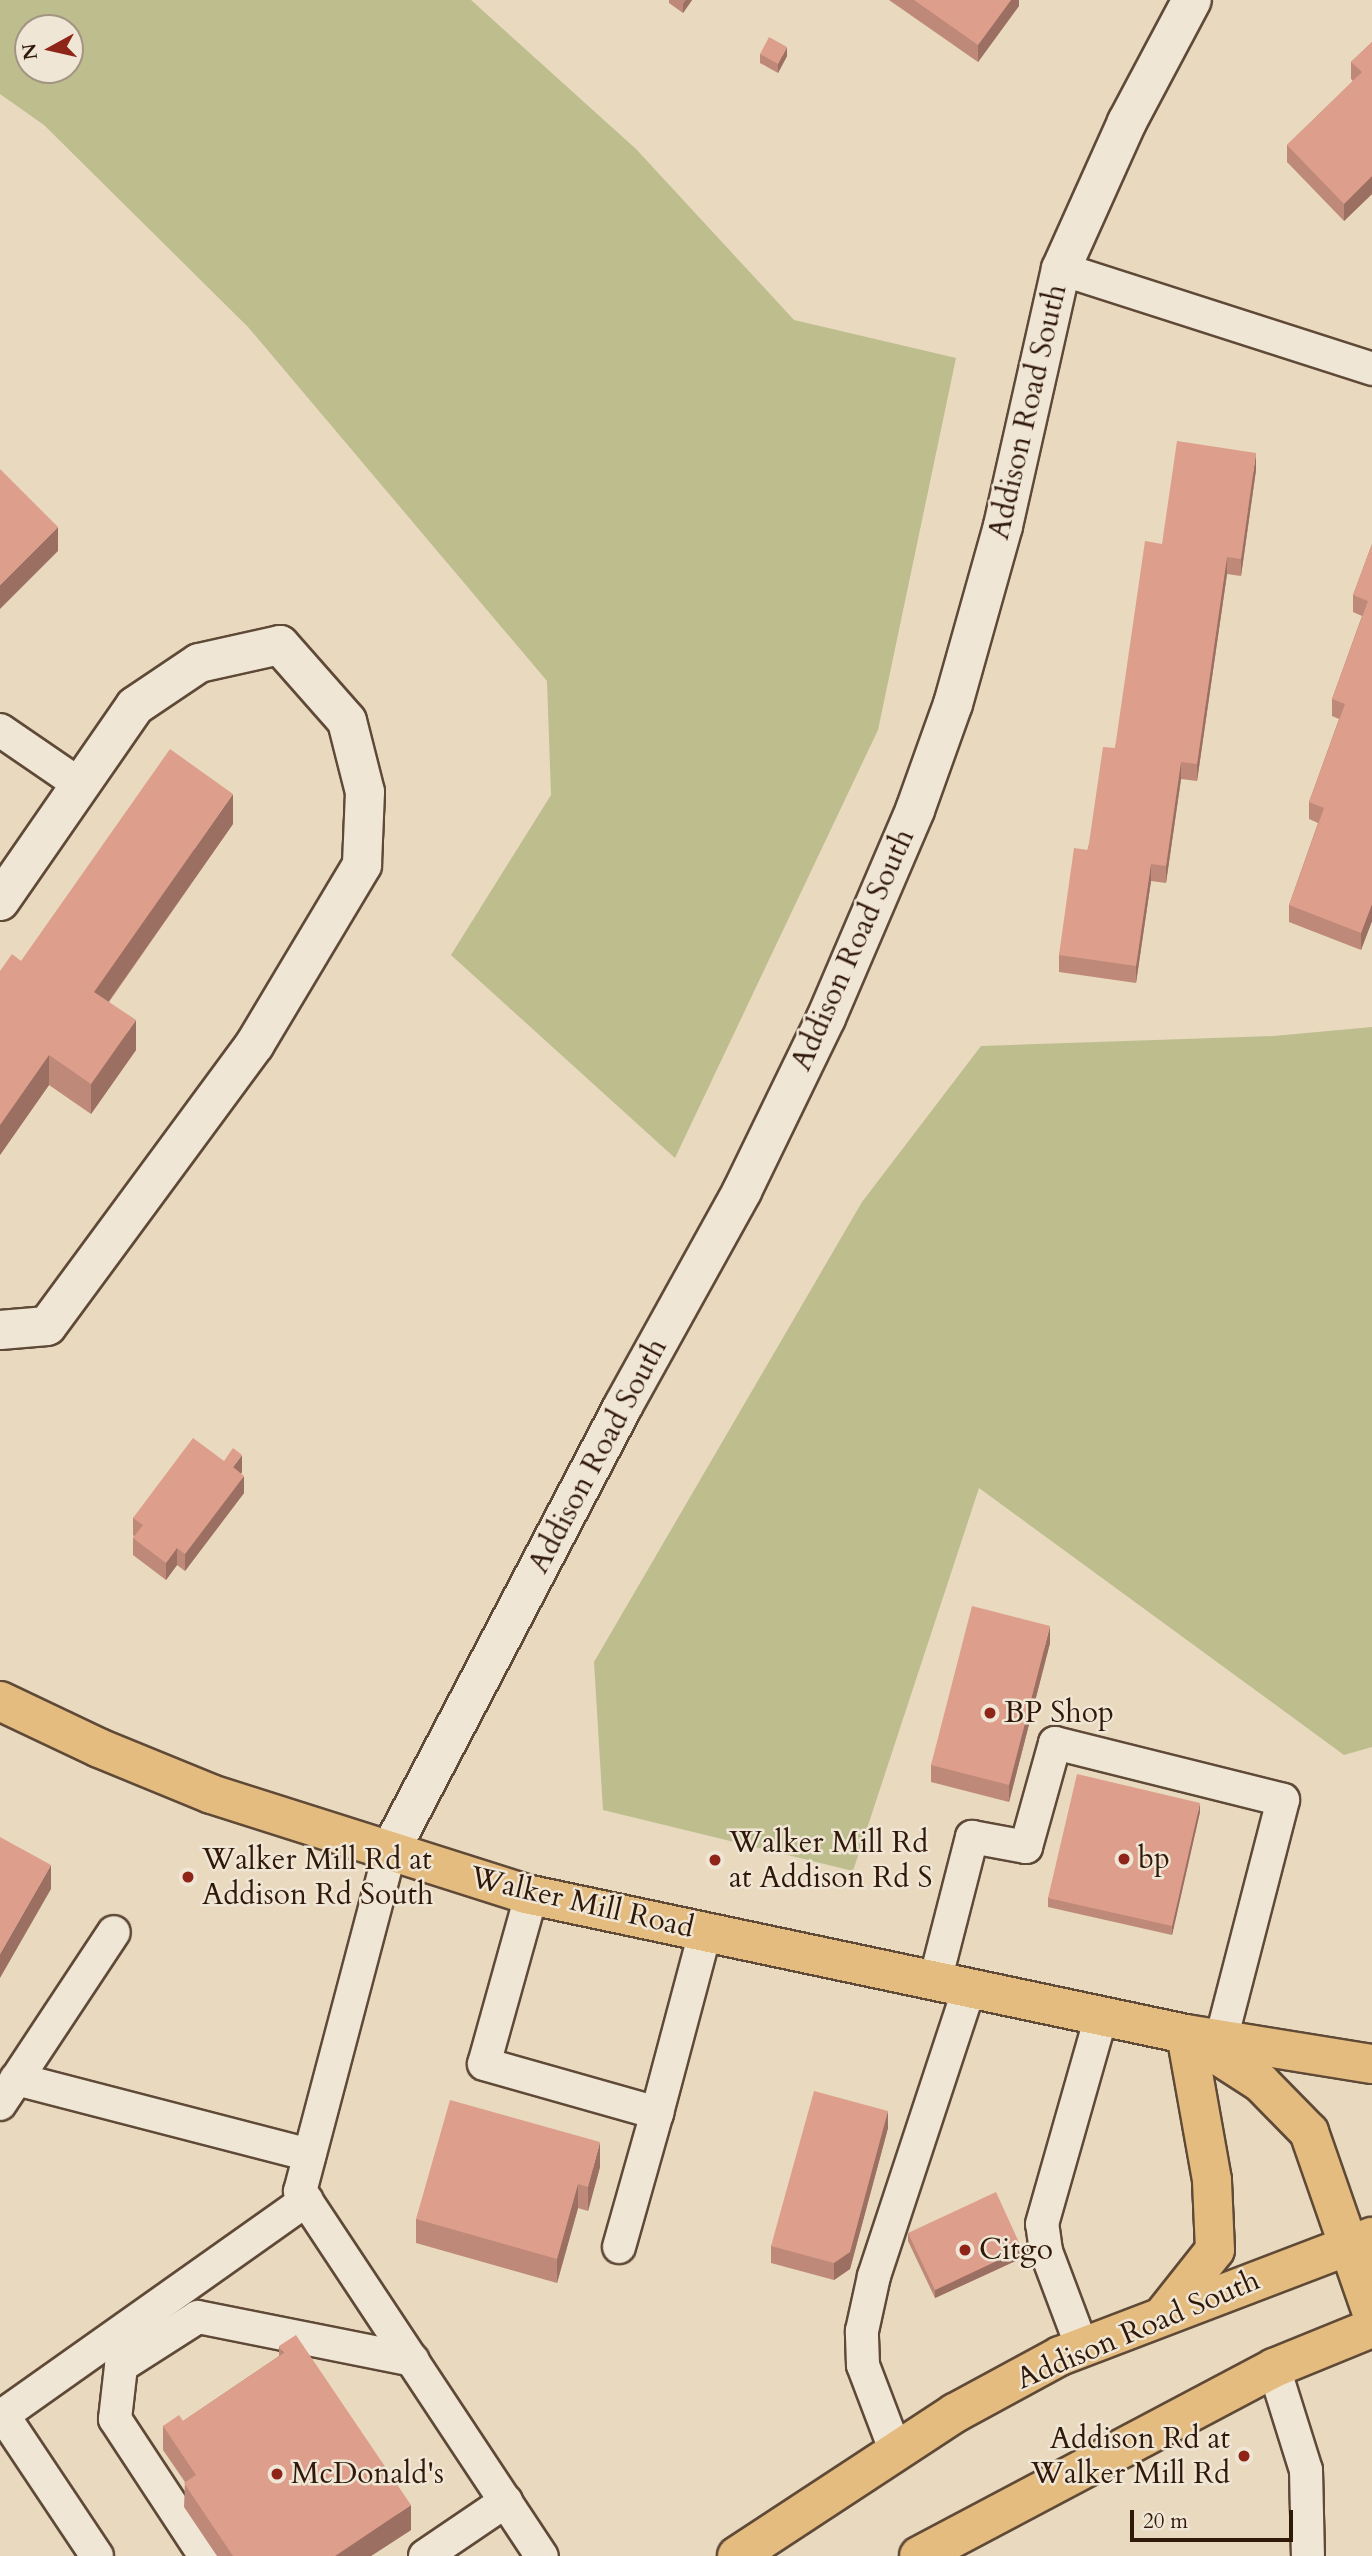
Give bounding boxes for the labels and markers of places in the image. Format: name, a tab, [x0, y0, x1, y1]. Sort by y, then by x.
place label: BP Shop	[1004, 1695, 1114, 1731]
marker: BP Shop	[982, 1705, 998, 1721]
place label: Walker Mill Rd at Addison Rd S	[729, 1825, 932, 1896]
place label: bp	[1138, 1841, 1170, 1877]
place label: Walker Mill Rd at Addison Rd South	[202, 1842, 434, 1912]
marker: bp	[1116, 1851, 1132, 1867]
marker: Walker Mill Rd at Addison Rd S	[707, 1852, 723, 1868]
marker: Walker Mill Rd at Addison Rd South	[180, 1869, 196, 1885]
place label: Citgo	[979, 2232, 1053, 2268]
marker: Citgo	[957, 2242, 973, 2258]
place label: Addison Rd at Walker Mill Rd	[1031, 2421, 1230, 2492]
marker: Addison Rd at Walker Mill Rd	[1236, 2448, 1252, 2464]
place label: McDonald's	[291, 2456, 444, 2492]
marker: McDonald's	[269, 2466, 285, 2482]

